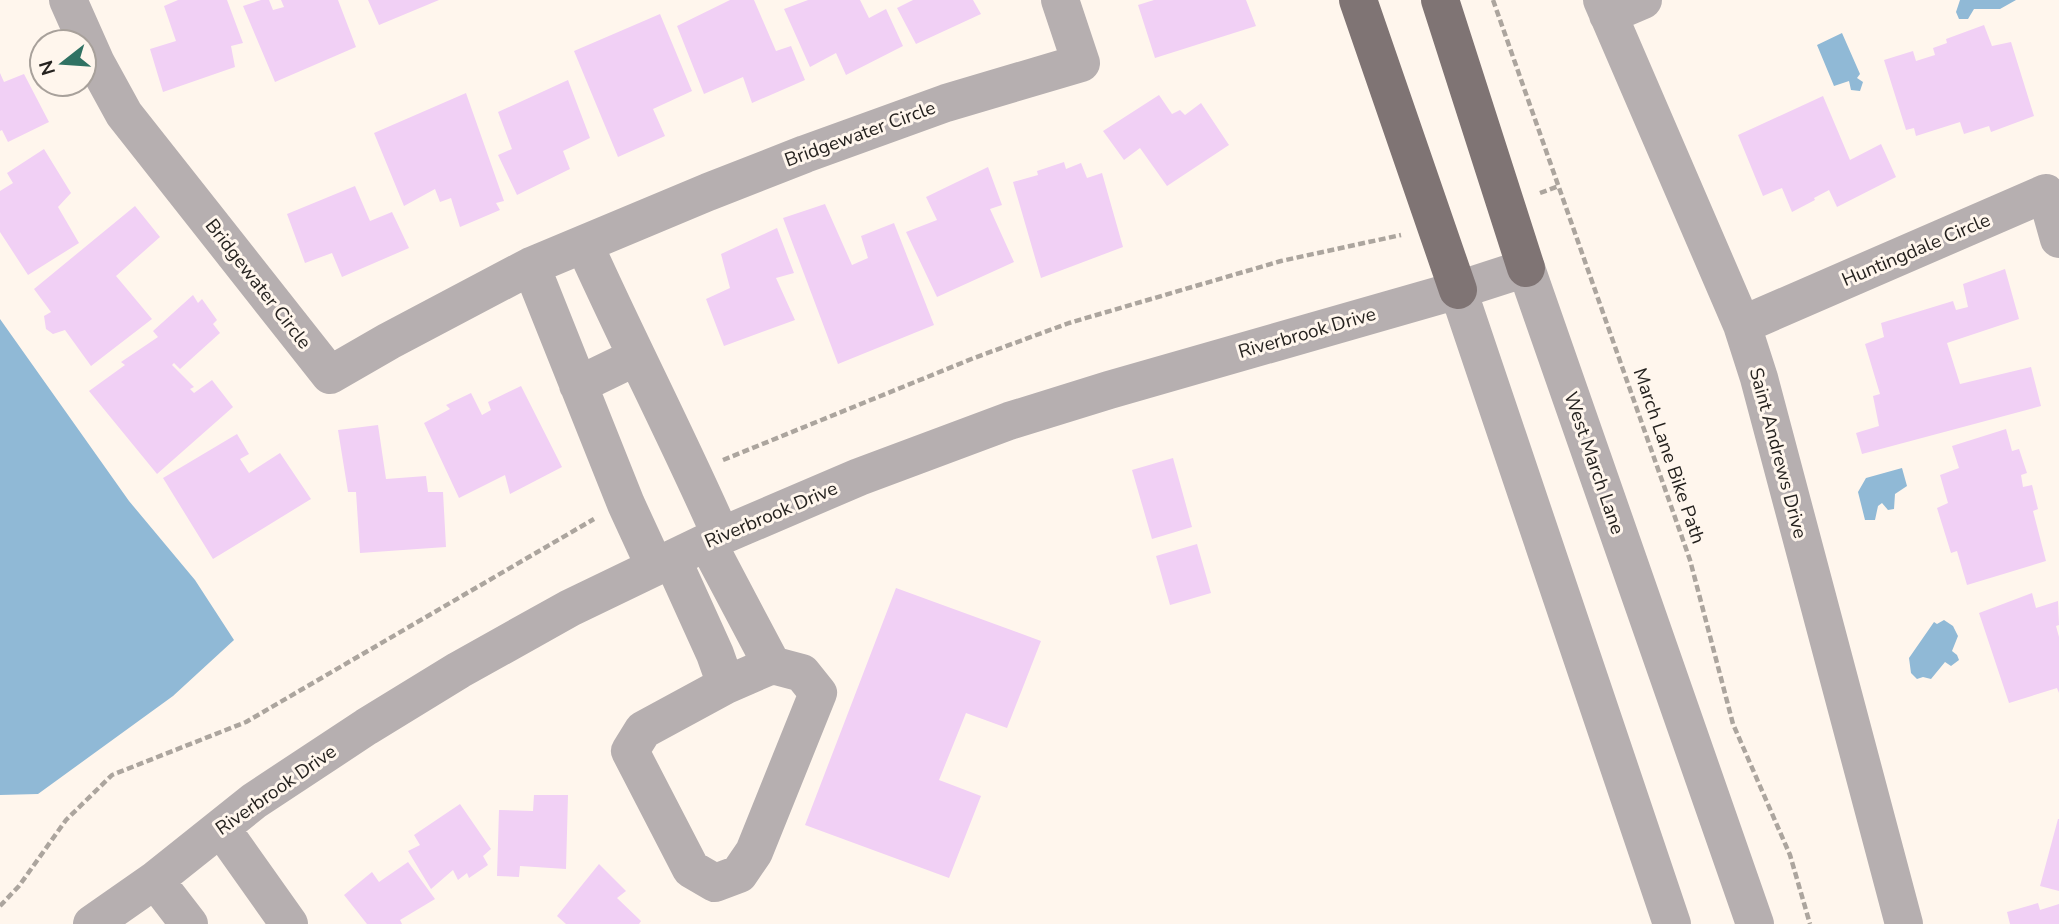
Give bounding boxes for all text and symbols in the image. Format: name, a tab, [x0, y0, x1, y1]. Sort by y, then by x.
north arrow	[28, 28, 98, 98]
text: N	[33, 57, 62, 78]
street label: Bridgewater Circle	[781, 95, 939, 173]
street label: Huntingdale Circle	[1838, 207, 1994, 293]
street label: Bridgewater Circle	[199, 213, 317, 355]
street label: Riverbrook Drive	[1235, 301, 1379, 365]
street label: March Lane Bike Path	[1627, 365, 1711, 547]
street label: Saint Andrews Drive	[1743, 365, 1813, 541]
street label: West March Lane	[1557, 388, 1631, 538]
street label: Riverbrook Drive	[701, 475, 841, 555]
street label: Riverbrook Drive	[210, 739, 342, 841]

